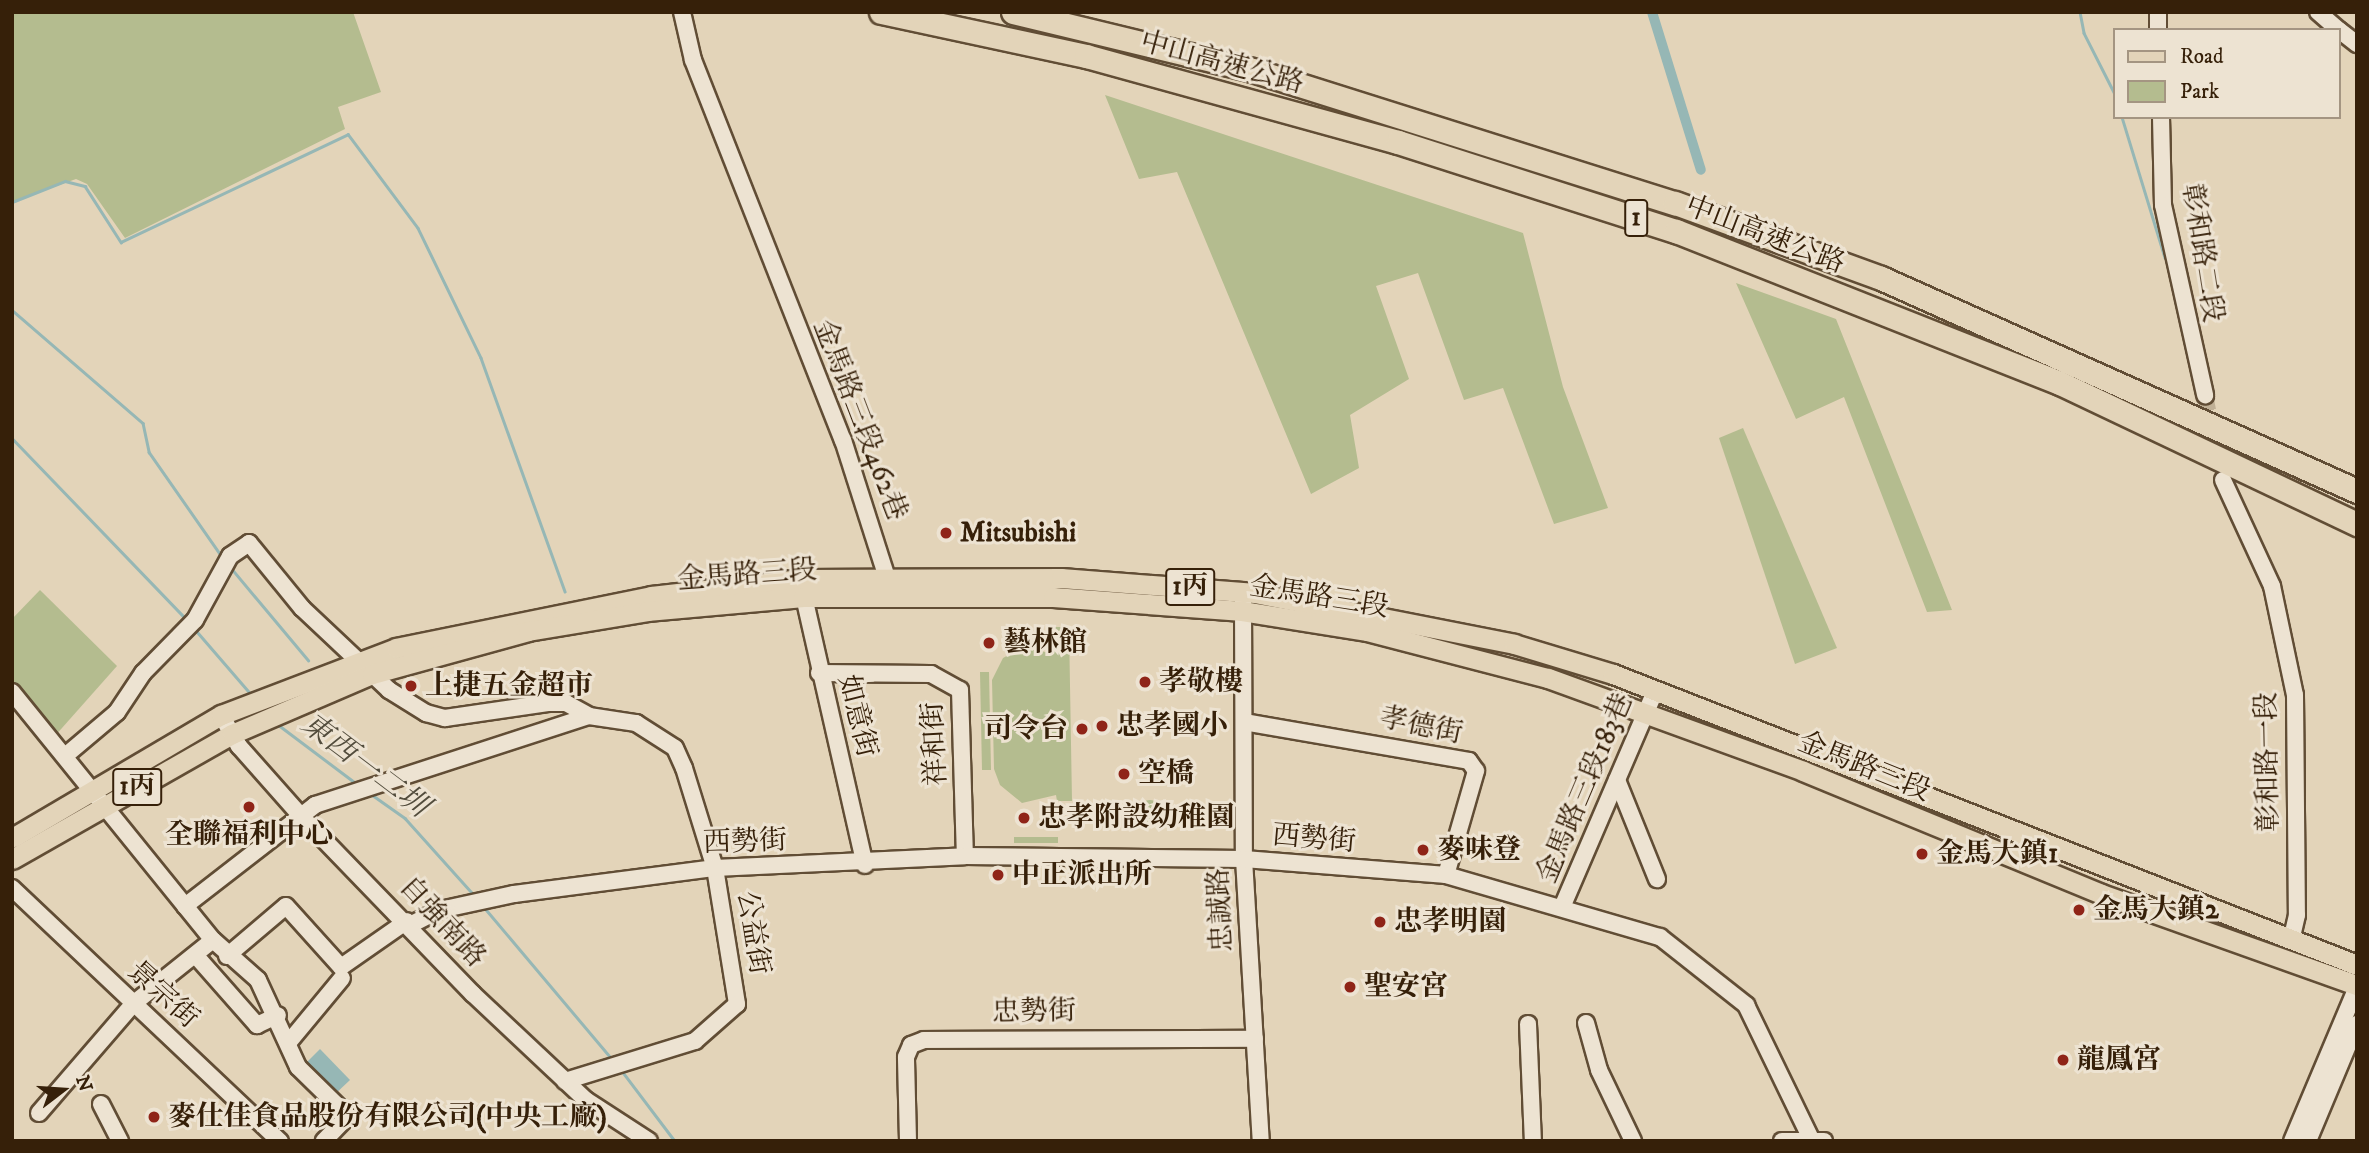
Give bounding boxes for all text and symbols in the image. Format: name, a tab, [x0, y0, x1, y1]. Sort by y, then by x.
street label: 中山高速公路	[1137, 25, 1307, 101]
legend	[2114, 28, 2341, 119]
text: Road	[2180, 44, 2224, 70]
text: Park	[2180, 79, 2219, 105]
street label: 彰和路二段	[2174, 181, 2230, 325]
street label: 中山高速公路	[1681, 189, 1849, 281]
road number: 1	[1624, 196, 1648, 240]
street label: 金馬路三段462巷	[806, 315, 914, 525]
place label: Mitsubishi	[960, 516, 1076, 550]
marker: Mitsubishi	[938, 525, 954, 541]
street label: 金馬路三段	[676, 553, 818, 597]
road number: 1丙	[1164, 565, 1216, 610]
street label: 金馬路三段	[1247, 569, 1391, 625]
place label: 藝林館	[1003, 626, 1087, 660]
marker: 藝林館	[981, 635, 997, 651]
place label: 孝敬樓	[1159, 665, 1243, 699]
place label: 上捷五金超市	[425, 669, 593, 703]
street label: 如意街	[831, 671, 883, 761]
marker: 孝敬樓	[1137, 674, 1153, 690]
marker: 上捷五金超市	[403, 678, 419, 694]
street label: 金馬路三段183巷	[1530, 688, 1640, 888]
street label: 彰和路一段	[2250, 692, 2286, 832]
street label: 祥和街	[916, 701, 954, 787]
street label: 孝德街	[1376, 701, 1466, 751]
water label: 東西一二圳	[293, 706, 435, 826]
place label: 忠孝國小	[1116, 709, 1228, 743]
place label: 司令台	[984, 712, 1068, 746]
marker: 忠孝國小	[1094, 718, 1110, 734]
marker: 司令台	[1074, 721, 1090, 737]
street label: 金馬路三段	[1793, 725, 1935, 809]
place label: 空橋	[1138, 757, 1194, 791]
road number: 1丙	[111, 764, 163, 810]
marker: 空橋	[1116, 766, 1132, 782]
marker: 全聯福利中心	[241, 799, 257, 815]
place label: 忠孝附設幼稚園	[1038, 801, 1234, 835]
marker: 忠孝附設幼稚園	[1016, 810, 1032, 826]
place label: 全聯福利中心	[165, 818, 333, 852]
street label: 西勢街	[1271, 819, 1357, 859]
street label: 西勢街	[702, 824, 788, 860]
place label: 麥味登	[1437, 833, 1521, 867]
place label: 金馬大鎮1	[1936, 837, 2058, 871]
marker: 麥味登	[1415, 842, 1431, 858]
marker: 金馬大鎮1	[1914, 846, 1930, 862]
place label: 中正派出所	[1012, 858, 1152, 892]
marker: 中正派出所	[990, 867, 1006, 883]
street label: 忠誠路	[1202, 867, 1240, 953]
street label: 自強南路	[392, 870, 492, 974]
street label: 公益街	[730, 889, 776, 977]
place label: 金馬大鎮2	[2093, 893, 2219, 927]
marker: 金馬大鎮2	[2071, 902, 2087, 918]
place label: 忠孝明園	[1394, 905, 1506, 939]
marker: 忠孝明園	[1372, 914, 1388, 930]
street label: 景宗街	[121, 954, 205, 1036]
place label: 聖安宮	[1364, 970, 1448, 1004]
marker: 聖安宮	[1342, 979, 1358, 995]
street label: 忠勢街	[992, 994, 1076, 1030]
place label: 龍鳳宮	[2077, 1043, 2161, 1077]
marker: 龍鳳宮	[2055, 1052, 2071, 1068]
north arrow	[28, 1055, 98, 1125]
text: N	[70, 1073, 97, 1095]
place label: 麥仕佳食品股份有限公司(中央工廠)	[168, 1100, 607, 1134]
marker: 麥仕佳食品股份有限公司(中央工廠)	[146, 1109, 162, 1125]

